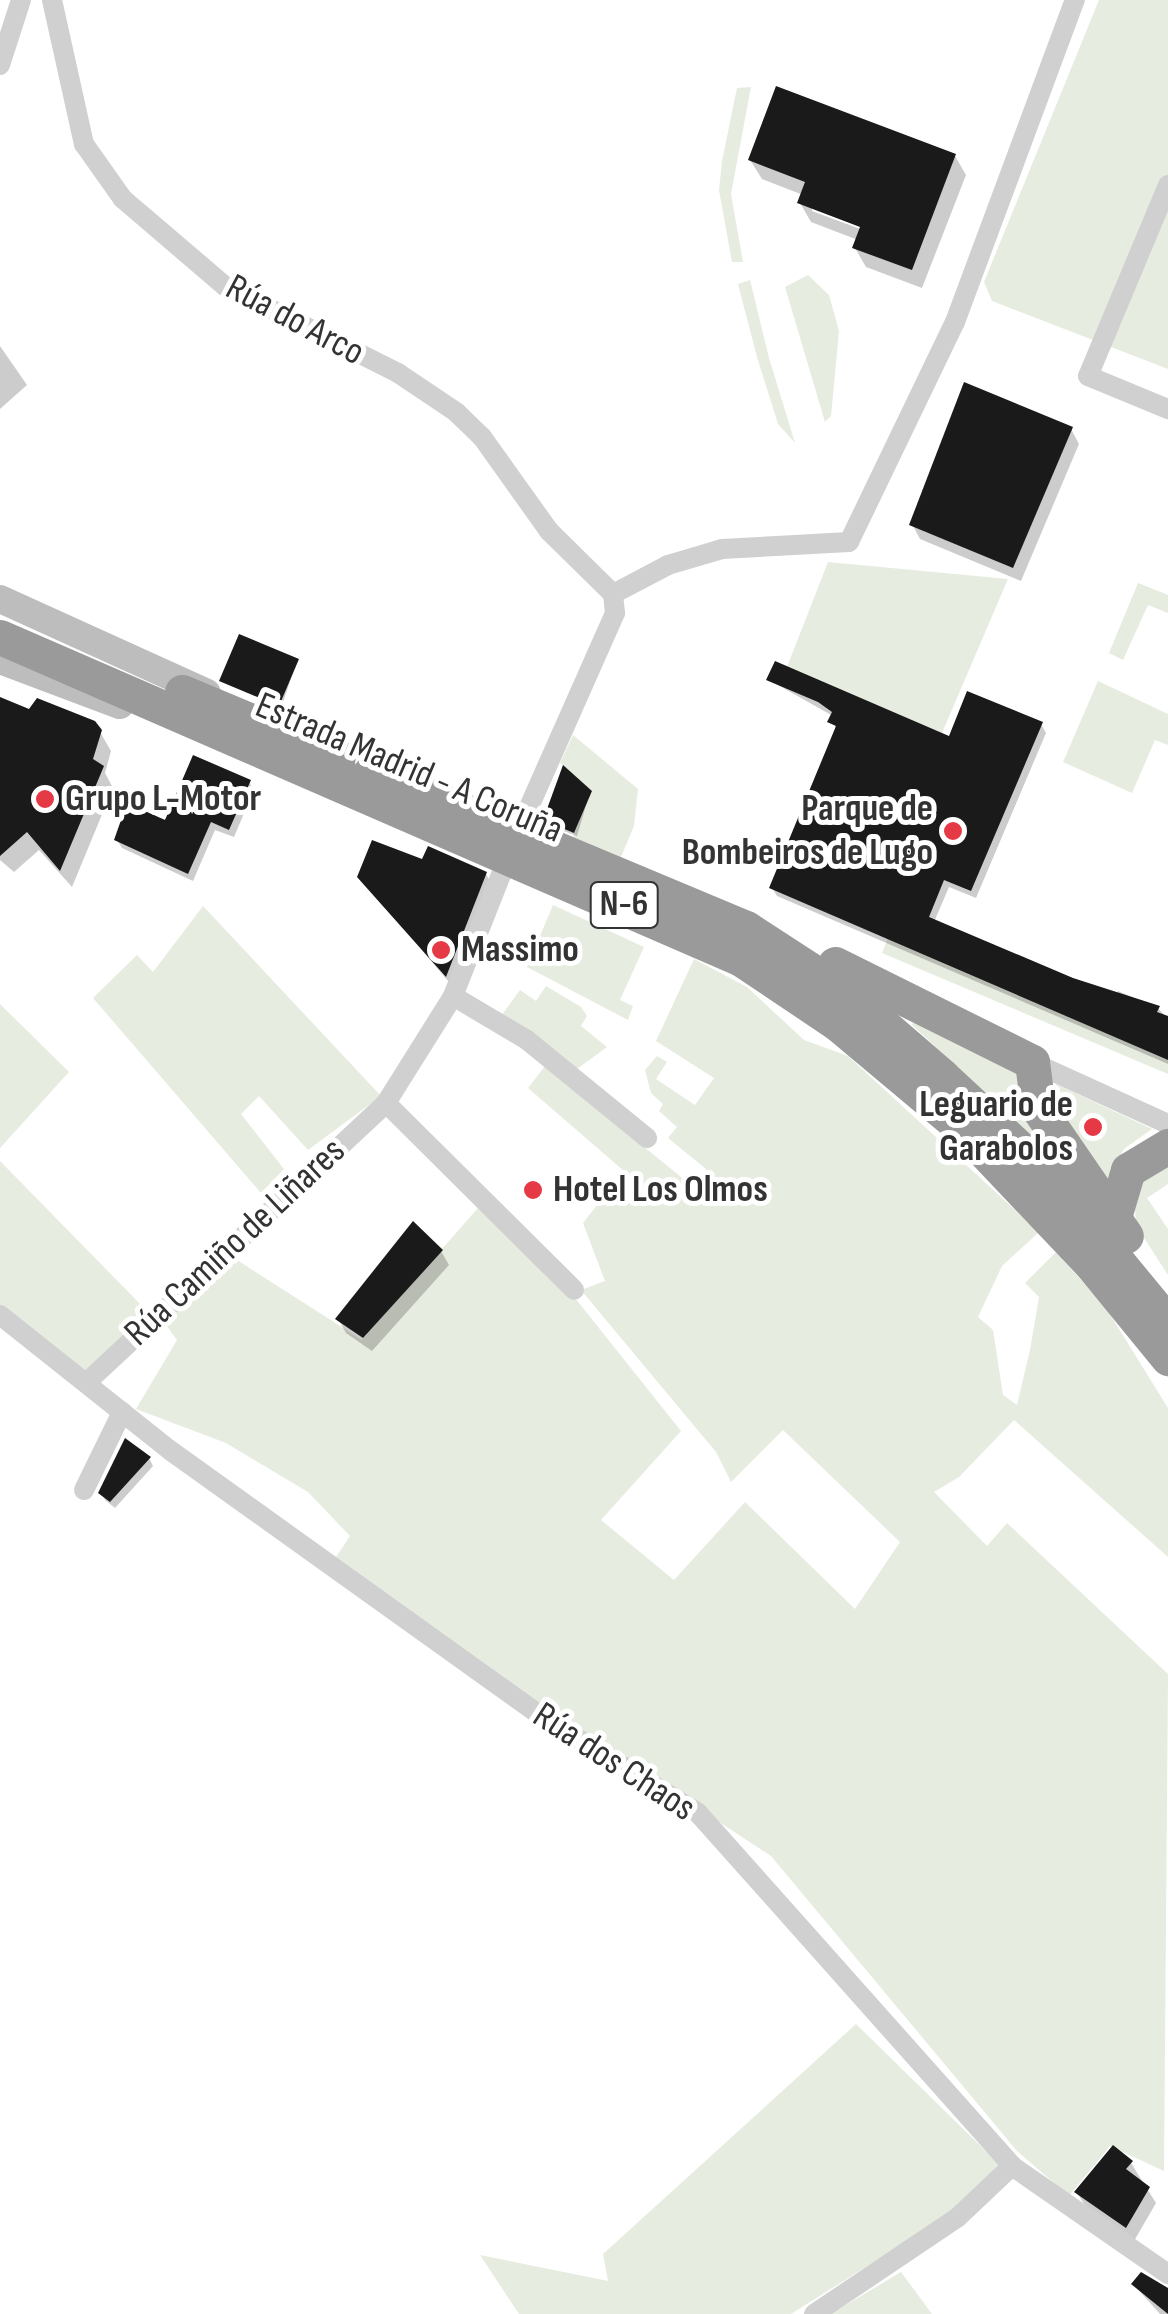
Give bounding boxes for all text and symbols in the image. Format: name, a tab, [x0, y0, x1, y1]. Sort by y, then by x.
street label: Rúa do Arco	[218, 265, 372, 375]
street label: Estrada Madrid - A Coruña	[249, 683, 569, 853]
place label: Grupo L-Motor	[65, 776, 261, 822]
place label: Parque de Bombeiros de Lugo	[682, 786, 933, 876]
marker: Grupo L-Motor	[34, 788, 56, 810]
marker: Parque de Bombeiros de Lugo	[942, 820, 964, 842]
road number: N-6	[589, 875, 659, 935]
place label: Massimo	[461, 927, 579, 973]
marker: Massimo	[430, 939, 452, 961]
place label: Leguario de Garabolos	[919, 1082, 1073, 1172]
marker: Leguario de Garabolos	[1082, 1116, 1104, 1138]
street label: Rúa Camiño de Liñares	[115, 1128, 355, 1356]
place label: Hotel Los Olmos	[553, 1167, 768, 1213]
marker: Hotel Los Olmos	[522, 1179, 544, 1201]
street label: Rúa dos Chaos	[524, 1693, 704, 1831]

